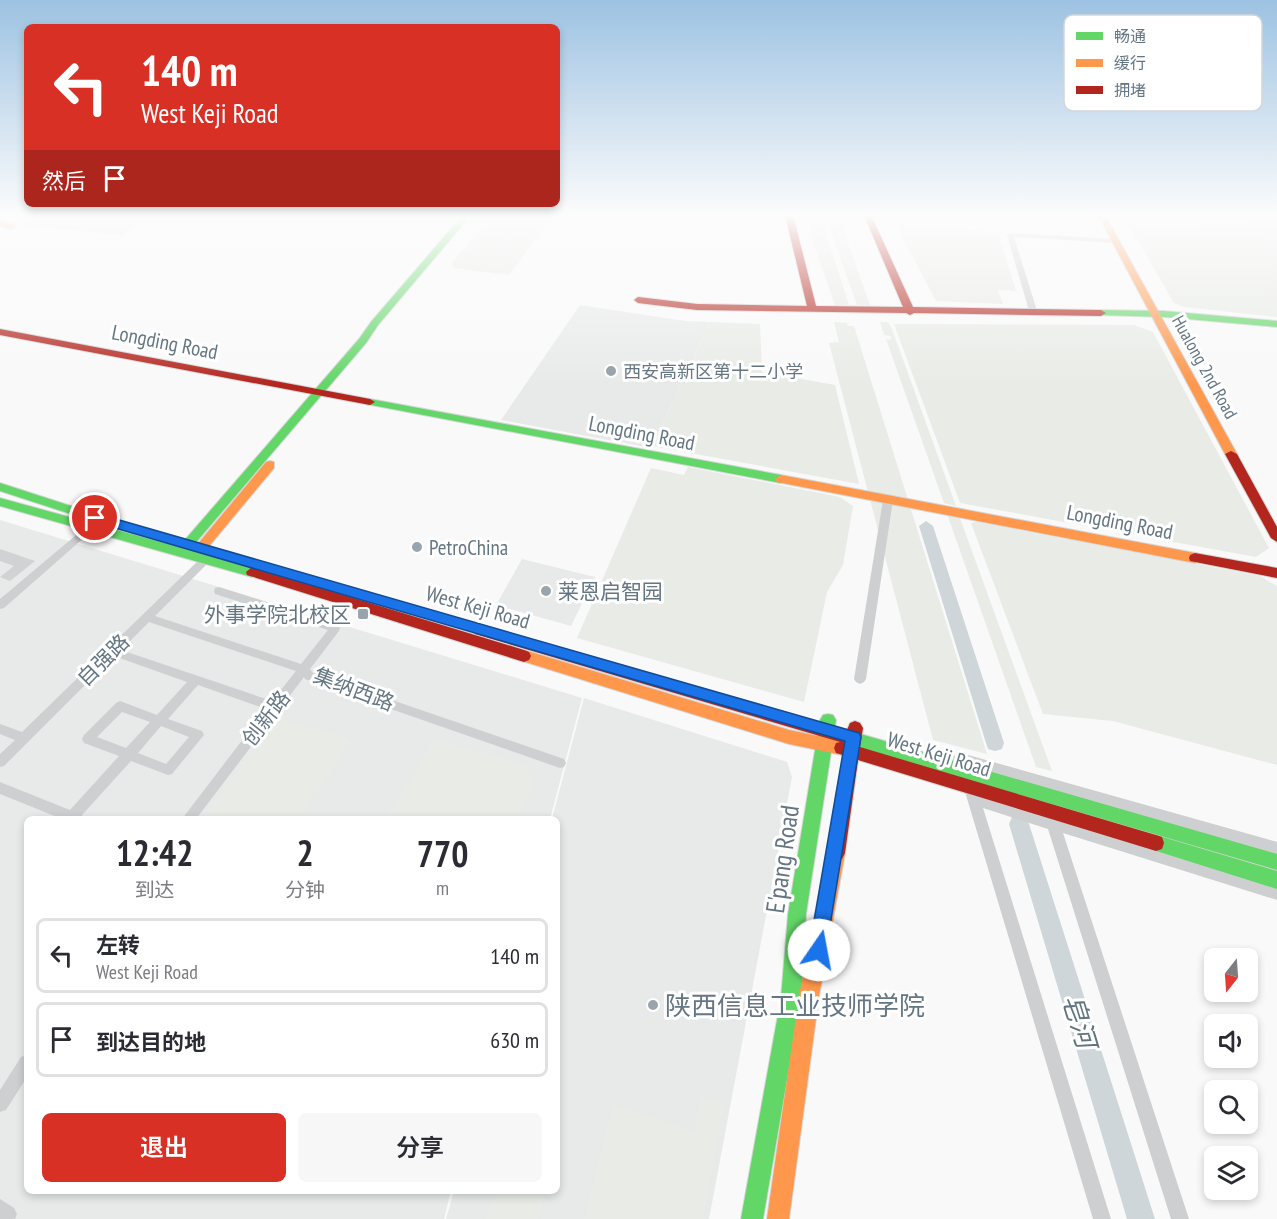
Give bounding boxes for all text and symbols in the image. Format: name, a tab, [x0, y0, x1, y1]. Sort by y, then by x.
legend	[1064, 15, 1262, 111]
text: 畅通	[1114, 26, 1146, 46]
text: 140 m	[141, 43, 238, 98]
icon: left	[42, 48, 120, 126]
text: 缓行	[1114, 53, 1146, 73]
text: 拥堵	[1114, 80, 1146, 100]
text: West Keji Road	[141, 96, 278, 130]
icon: arrive	[98, 162, 131, 195]
text: 然后	[42, 167, 86, 195]
street label: Hualong 2nd Road	[1167, 311, 1243, 423]
street label: Longding Road	[110, 319, 220, 365]
place label: 西安高新区第十二小学	[623, 360, 803, 383]
marker: 西安高新区第十二小学	[604, 364, 618, 378]
street label: Longding Road	[587, 410, 697, 456]
pin	[69, 492, 120, 543]
street label: Longding Road	[1065, 499, 1175, 545]
icon: arrive	[78, 501, 111, 534]
place label: PetroChina	[429, 534, 508, 561]
marker: PetroChina	[410, 540, 424, 554]
place label: 莱恩启智园	[558, 578, 663, 605]
street label: West Keji Road	[423, 579, 533, 635]
marker: 莱恩启智园	[539, 584, 553, 598]
place label: 外事学院北校区	[204, 601, 351, 628]
marker: 外事学院北校区	[356, 607, 370, 621]
street label: 自强路	[71, 628, 135, 692]
street label: 集纳西路	[310, 661, 398, 717]
street label: 创新路	[236, 685, 296, 751]
street label: West Keji Road	[884, 725, 994, 783]
street label: E'pang Road	[758, 803, 806, 915]
text: 12:42	[116, 829, 194, 876]
text: 2	[297, 829, 314, 876]
text: 770	[417, 830, 468, 877]
text: m	[436, 875, 449, 901]
text: 到达	[135, 877, 175, 903]
text: 分钟	[285, 877, 325, 903]
position arrow	[787, 918, 851, 982]
text: 左转	[96, 931, 140, 959]
icon: left	[45, 939, 78, 972]
text: 140 m	[490, 942, 539, 970]
north arrow	[1204, 948, 1258, 1002]
map controls	[1204, 948, 1258, 1200]
text: West Keji Road	[96, 959, 198, 985]
place label: 陕西信息工业技师学院	[665, 989, 925, 1022]
water label: 皂河	[1056, 990, 1106, 1057]
marker: 陕西信息工业技师学院	[646, 998, 660, 1012]
button: sound	[1204, 1014, 1258, 1068]
icon: arrive	[45, 1023, 78, 1056]
text: 630 m	[490, 1026, 539, 1054]
text: 到达目的地	[96, 1028, 206, 1056]
button: search	[1204, 1080, 1258, 1134]
button: 退出	[42, 1113, 286, 1182]
button: 分享	[298, 1113, 542, 1182]
button: layers	[1204, 1146, 1258, 1200]

